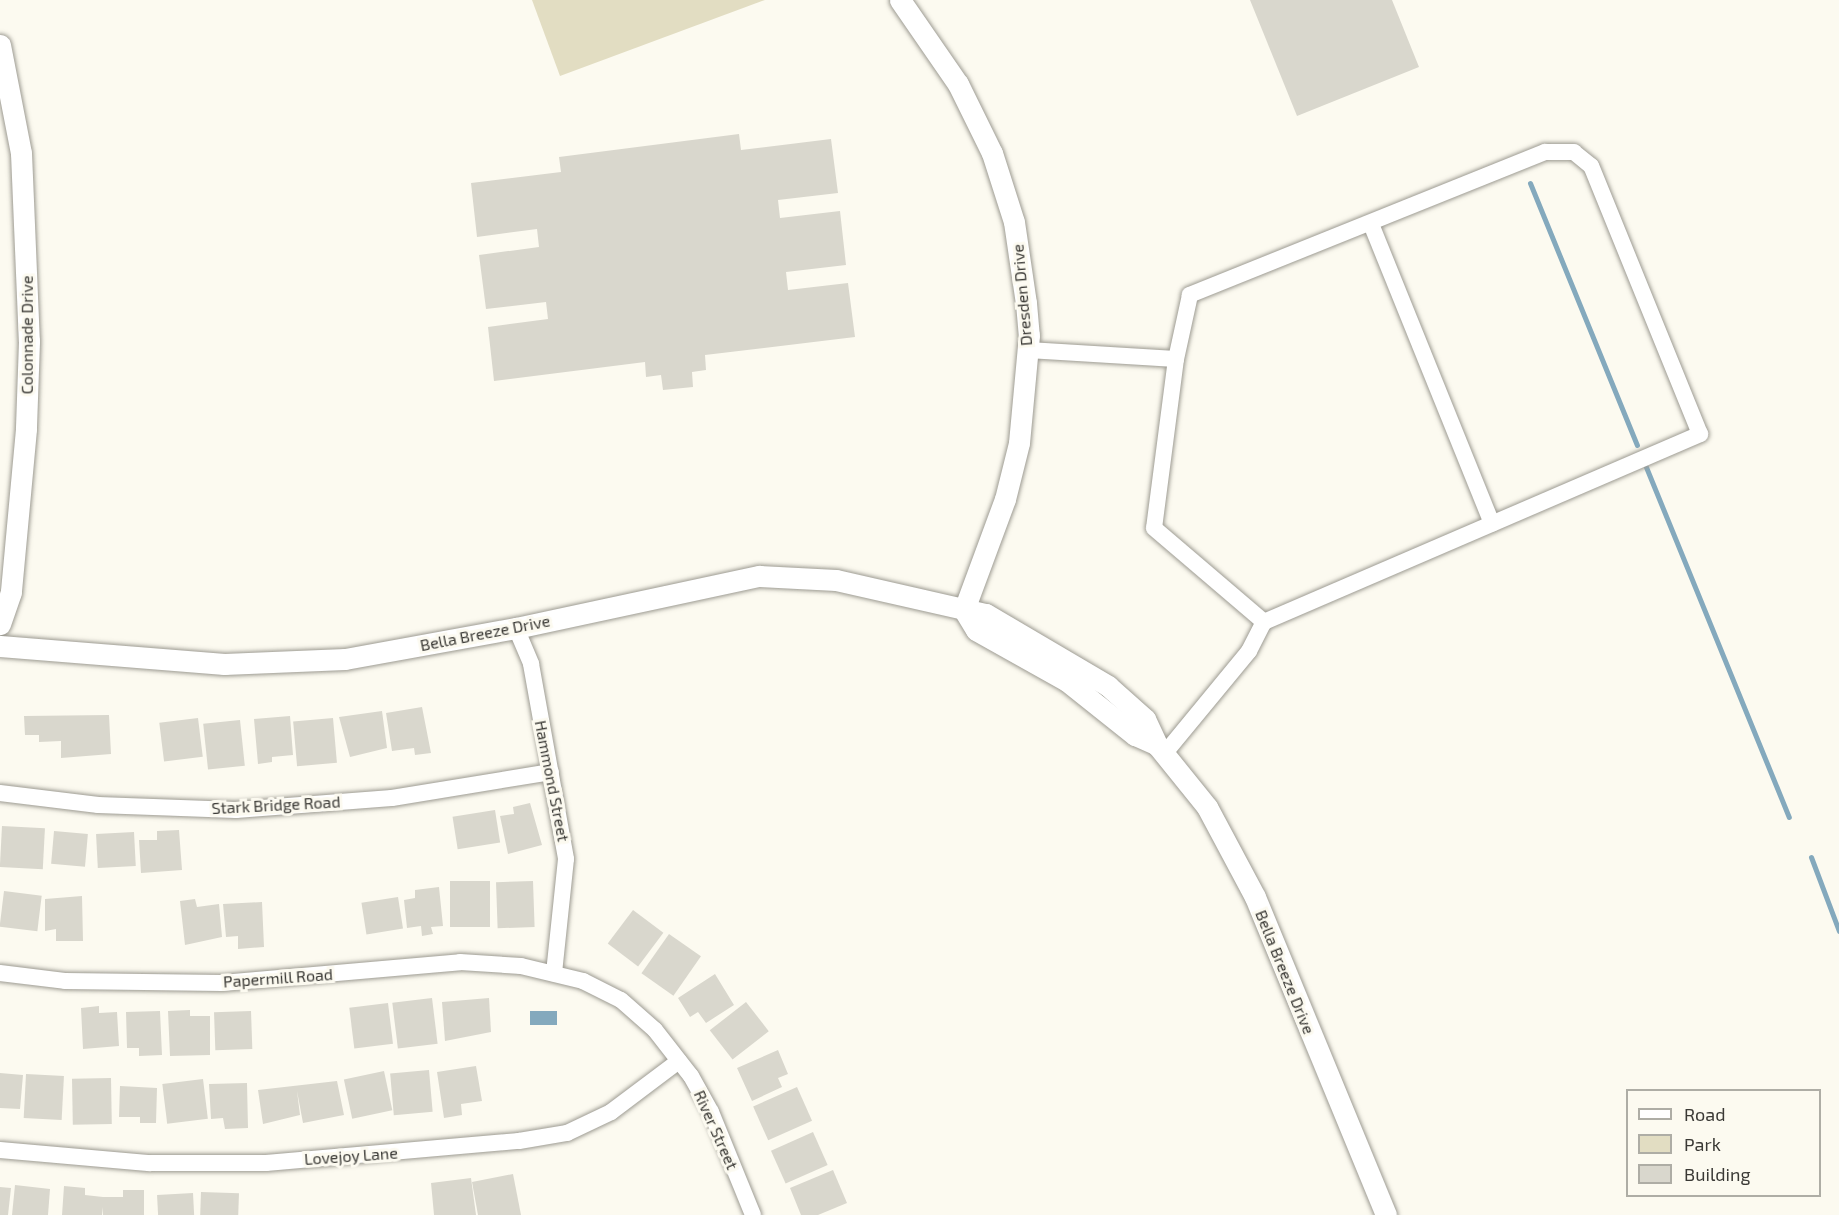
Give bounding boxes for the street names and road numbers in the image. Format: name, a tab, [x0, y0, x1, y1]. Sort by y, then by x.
street label: Dresden Drive	[1008, 243, 1036, 347]
street label: Colonnade Drive	[17, 276, 37, 394]
street label: Bella Breeze Drive	[418, 611, 552, 655]
street label: Hammond Street	[531, 719, 573, 843]
street label: Stark Bridge Road	[211, 792, 341, 818]
street label: Bella Breeze Drive	[1251, 907, 1319, 1037]
street label: Papermill Road	[222, 965, 334, 991]
street label: River Street	[690, 1087, 742, 1173]
street label: Lovejoy Lane	[303, 1143, 399, 1169]

